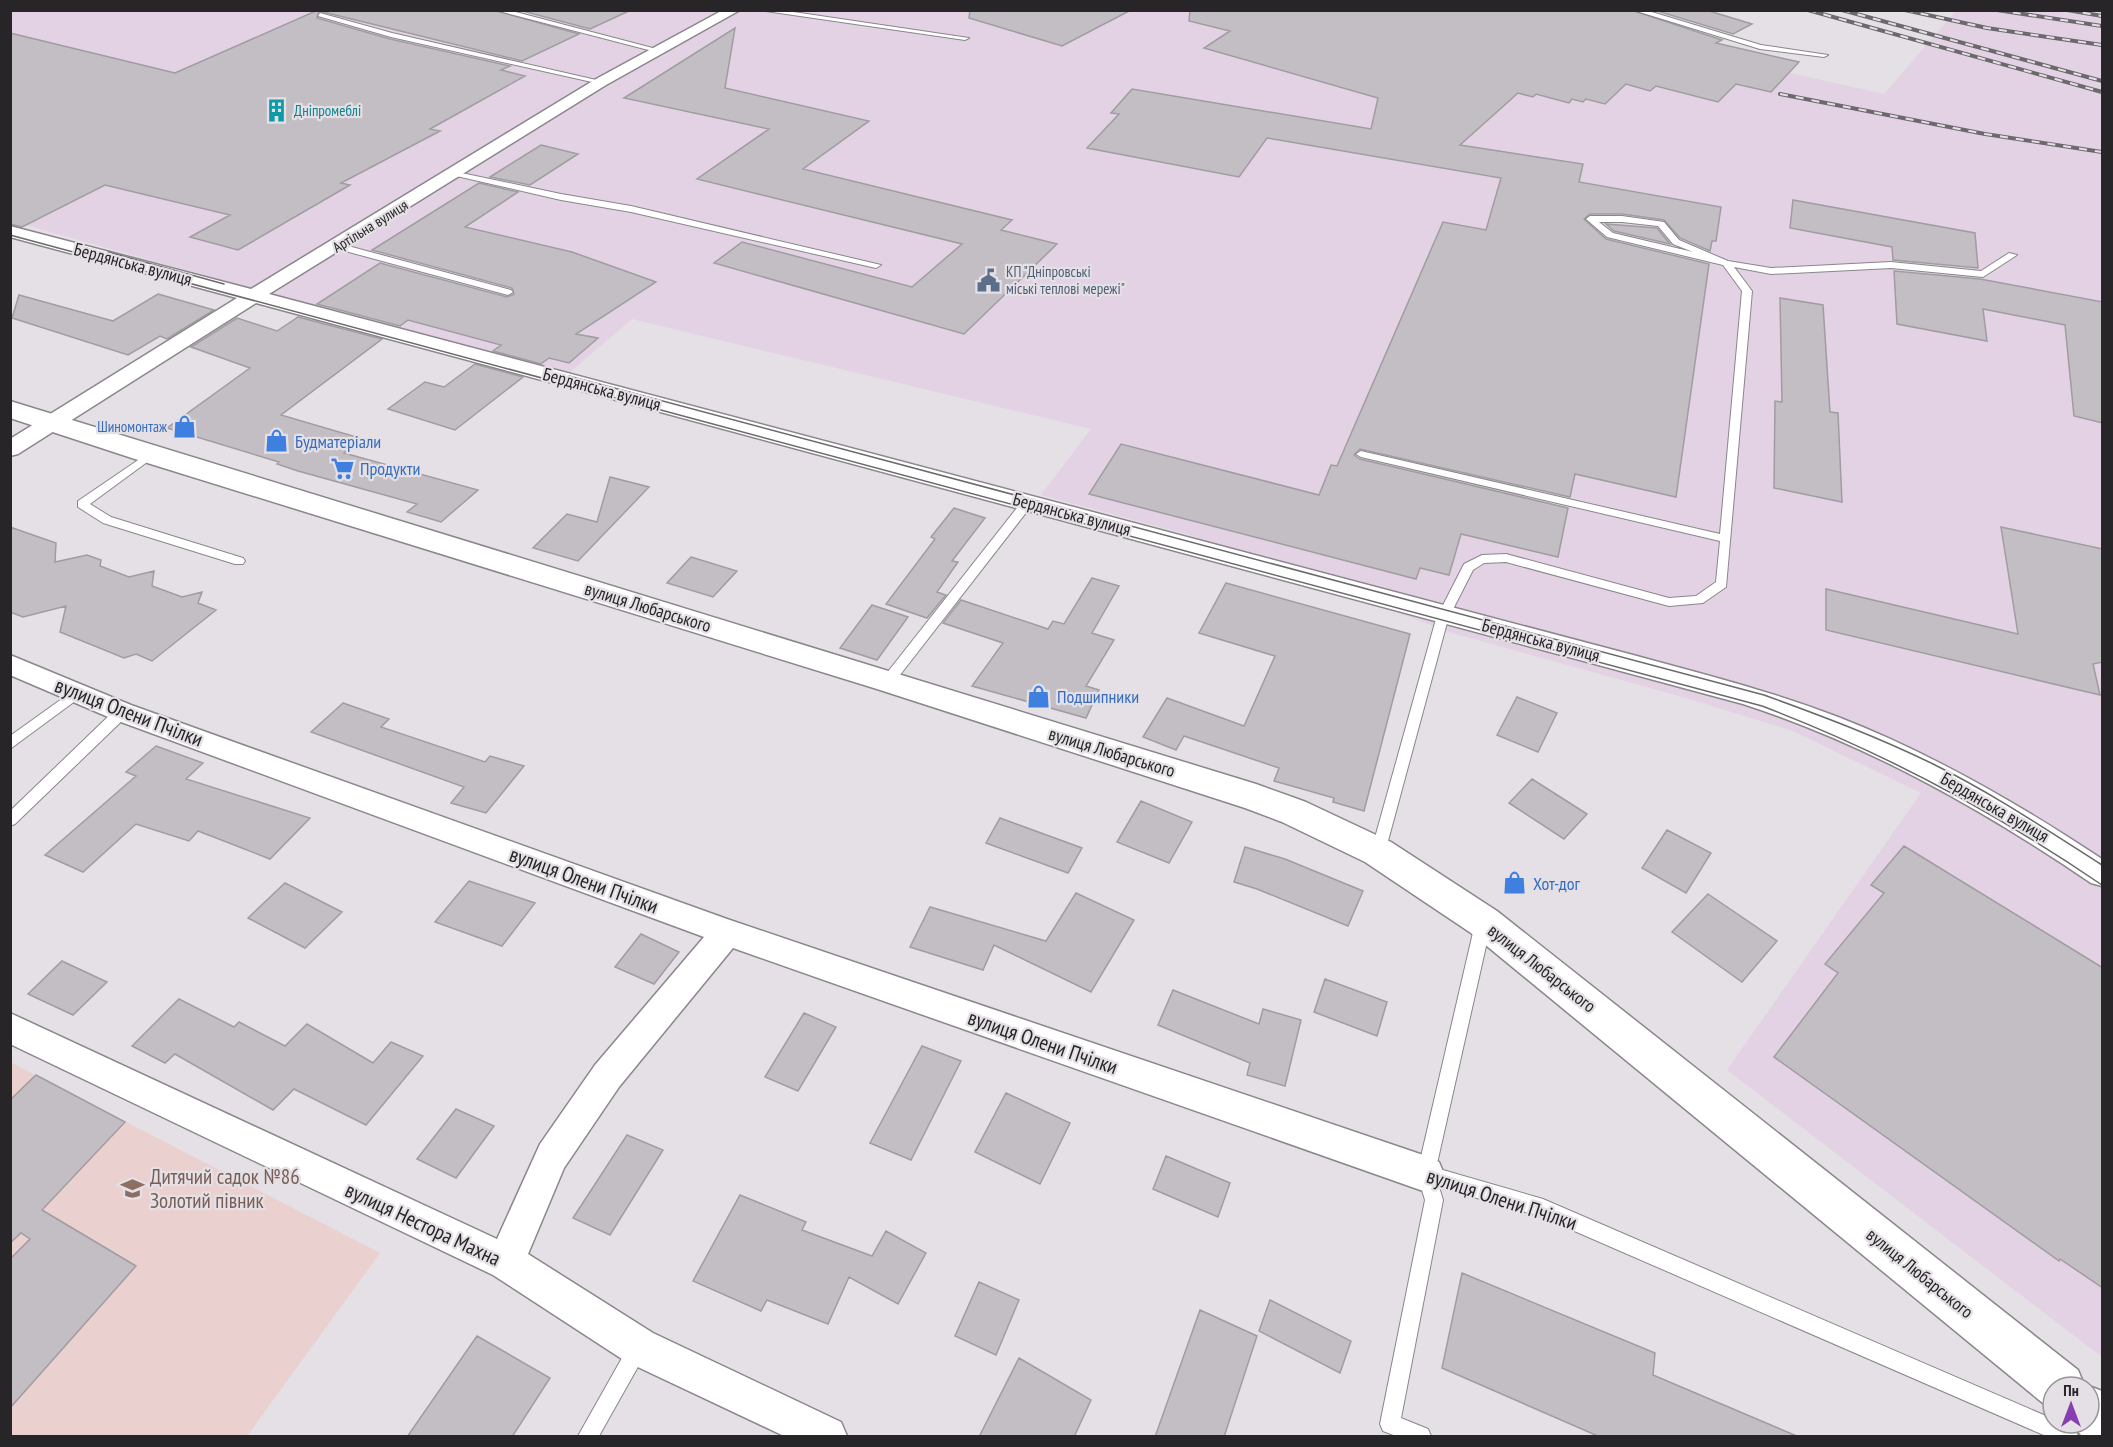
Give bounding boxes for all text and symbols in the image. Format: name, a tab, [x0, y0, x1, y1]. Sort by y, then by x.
building icon: Дніпромеблі	[263, 97, 289, 123]
place label: Дніпромеблі	[294, 101, 361, 120]
street label: Артільна вулиця	[329, 195, 411, 257]
street label: Бердянська вулиця	[72, 237, 194, 291]
place label: КП "Дніпровські міські теплові мережі"	[1006, 262, 1125, 298]
public building icon: КП "Дніпровські міські теплові мережі"	[975, 267, 1001, 293]
street label: Бердянська вулиця	[541, 362, 663, 416]
shop icon: Шиномонтаж	[172, 413, 198, 439]
place label: Шиномонтаж	[97, 417, 168, 436]
shop icon: Будматеріали	[264, 428, 290, 454]
place label: Будматеріали	[295, 430, 381, 453]
supermarket icon: Продукти	[329, 455, 355, 481]
place label: Продукти	[360, 457, 420, 480]
street label: Бердянська вулиця	[1011, 487, 1133, 541]
street label: вулиця Любарського	[582, 577, 714, 637]
street label: Бердянська вулиця	[1480, 613, 1602, 667]
street label: вулиця Олени Пчілки	[51, 671, 207, 753]
shop icon: Подшипники	[1026, 683, 1052, 709]
place label: Подшипники	[1057, 685, 1139, 708]
street label: вулиця Любарського	[1046, 722, 1178, 782]
street label: Бердянська вулиця	[1937, 767, 2053, 847]
street label: вулиця Олени Пчілки	[506, 841, 662, 919]
shop icon: Хот-дог	[1502, 870, 1528, 896]
place label: Хот-дог	[1533, 872, 1580, 895]
street label: вулиця Любарського	[1483, 919, 1601, 1017]
street label: вулиця Олени Пчілки	[965, 1004, 1121, 1080]
street label: вулиця Олени Пчілки	[1423, 1162, 1581, 1236]
place label: Дитячий садок №86 Золотий півник	[150, 1163, 300, 1214]
school or university icon: Дитячий садок №86 Золотий півник	[119, 1175, 145, 1201]
street label: вулиця Нестора Махна	[341, 1176, 505, 1272]
street label: вулиця Любарського	[1862, 1223, 1978, 1323]
north arrow	[2041, 1375, 2101, 1435]
text: Пн	[2063, 1380, 2079, 1400]

